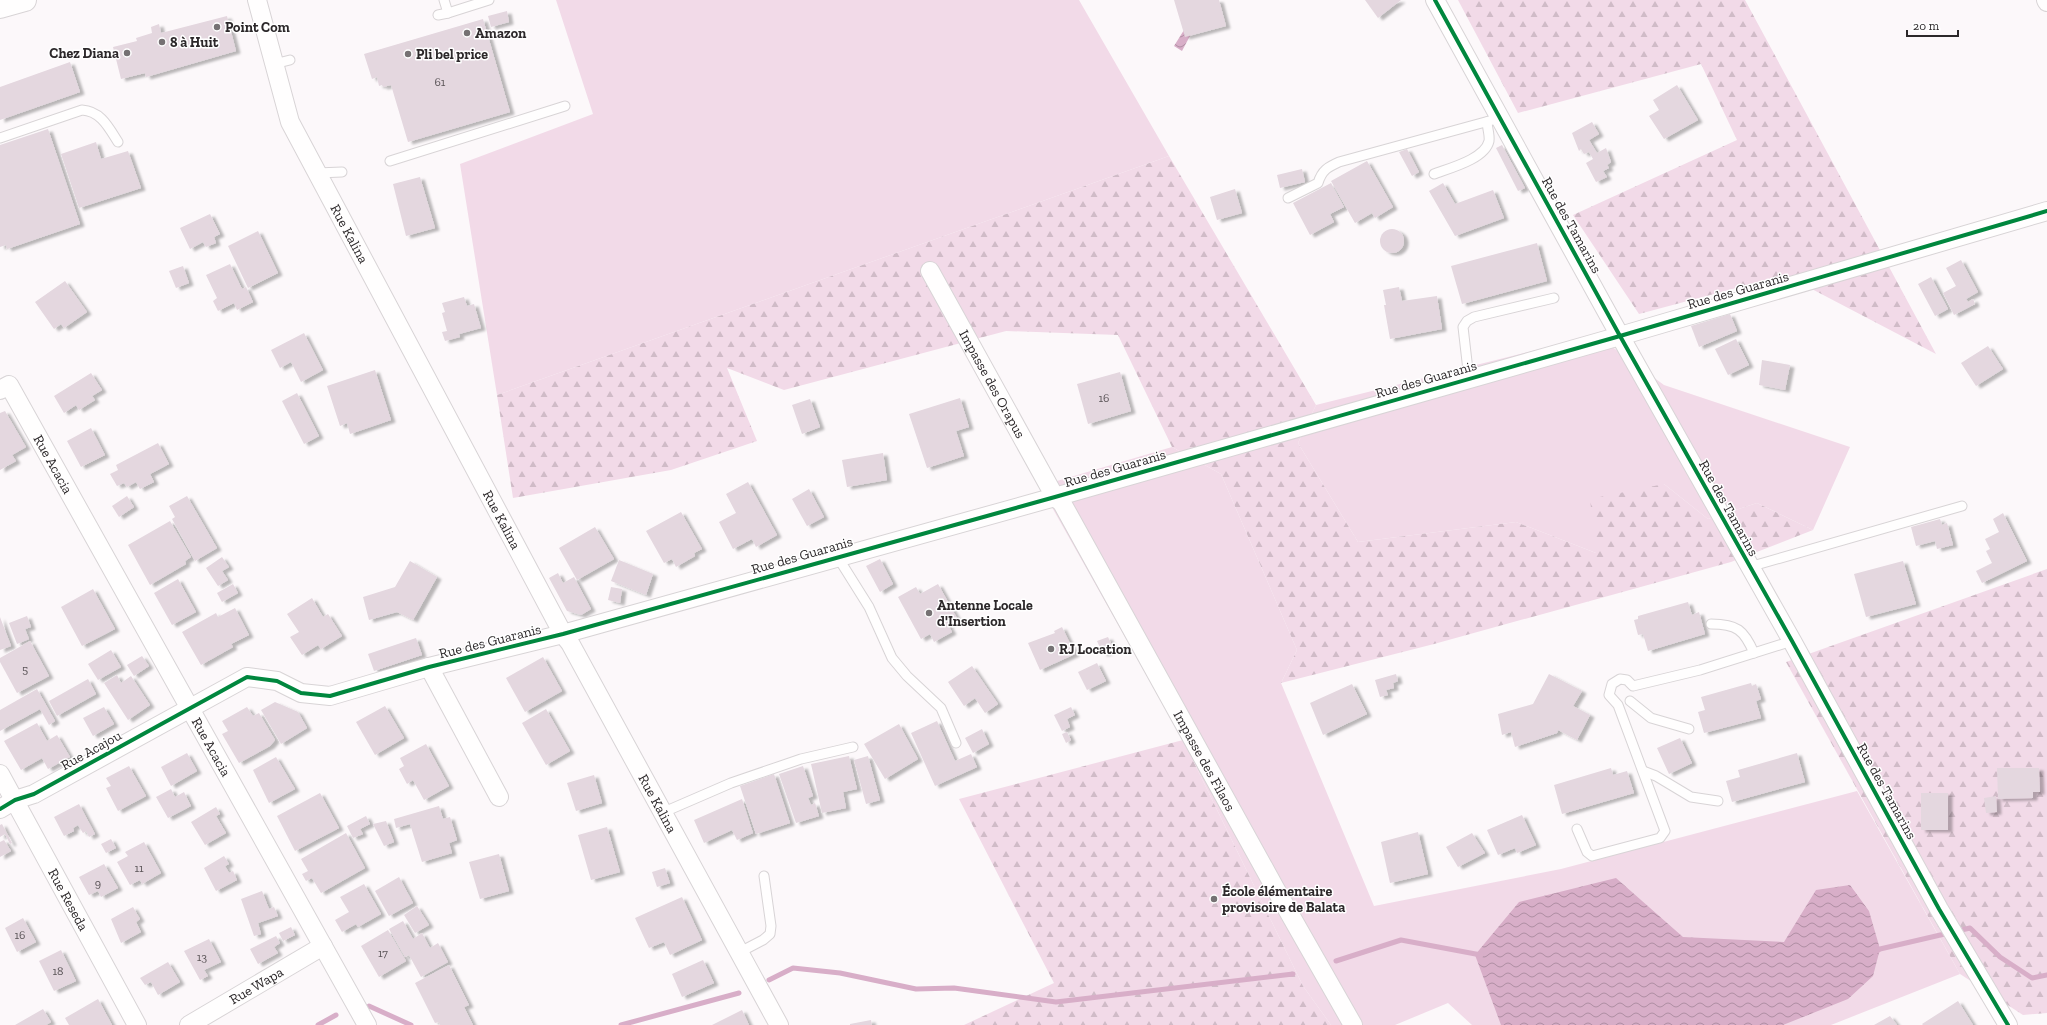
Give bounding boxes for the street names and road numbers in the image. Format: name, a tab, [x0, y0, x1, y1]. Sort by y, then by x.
street label: Rue des Tamarins	[1538, 174, 1605, 276]
street label: Rue Kalina	[326, 202, 372, 267]
street label: Rue des Guaranis	[1685, 268, 1791, 313]
street label: Impasse des Orapus	[955, 327, 1029, 441]
street label: Rue des Guaranis	[1373, 357, 1479, 402]
street label: Rue Acacia	[30, 432, 76, 497]
street label: Rue des Guaranis	[1062, 446, 1168, 491]
street label: Rue des Tamarins	[1695, 457, 1762, 559]
street label: Rue Kalina	[479, 487, 524, 553]
street label: Rue des Guaranis	[749, 533, 855, 578]
street label: Rue des Guaranis	[437, 621, 543, 662]
street label: Impasse des Filaos	[1170, 708, 1239, 814]
street label: Rue Acacia	[188, 715, 234, 780]
street label: Rue Acajou	[58, 727, 125, 774]
street label: Rue des Tamarins	[1853, 740, 1920, 842]
street label: Rue Kalina	[634, 771, 680, 836]
street label: Rue Reseda	[44, 866, 92, 934]
street label: Rue Wapa	[226, 963, 287, 1008]

